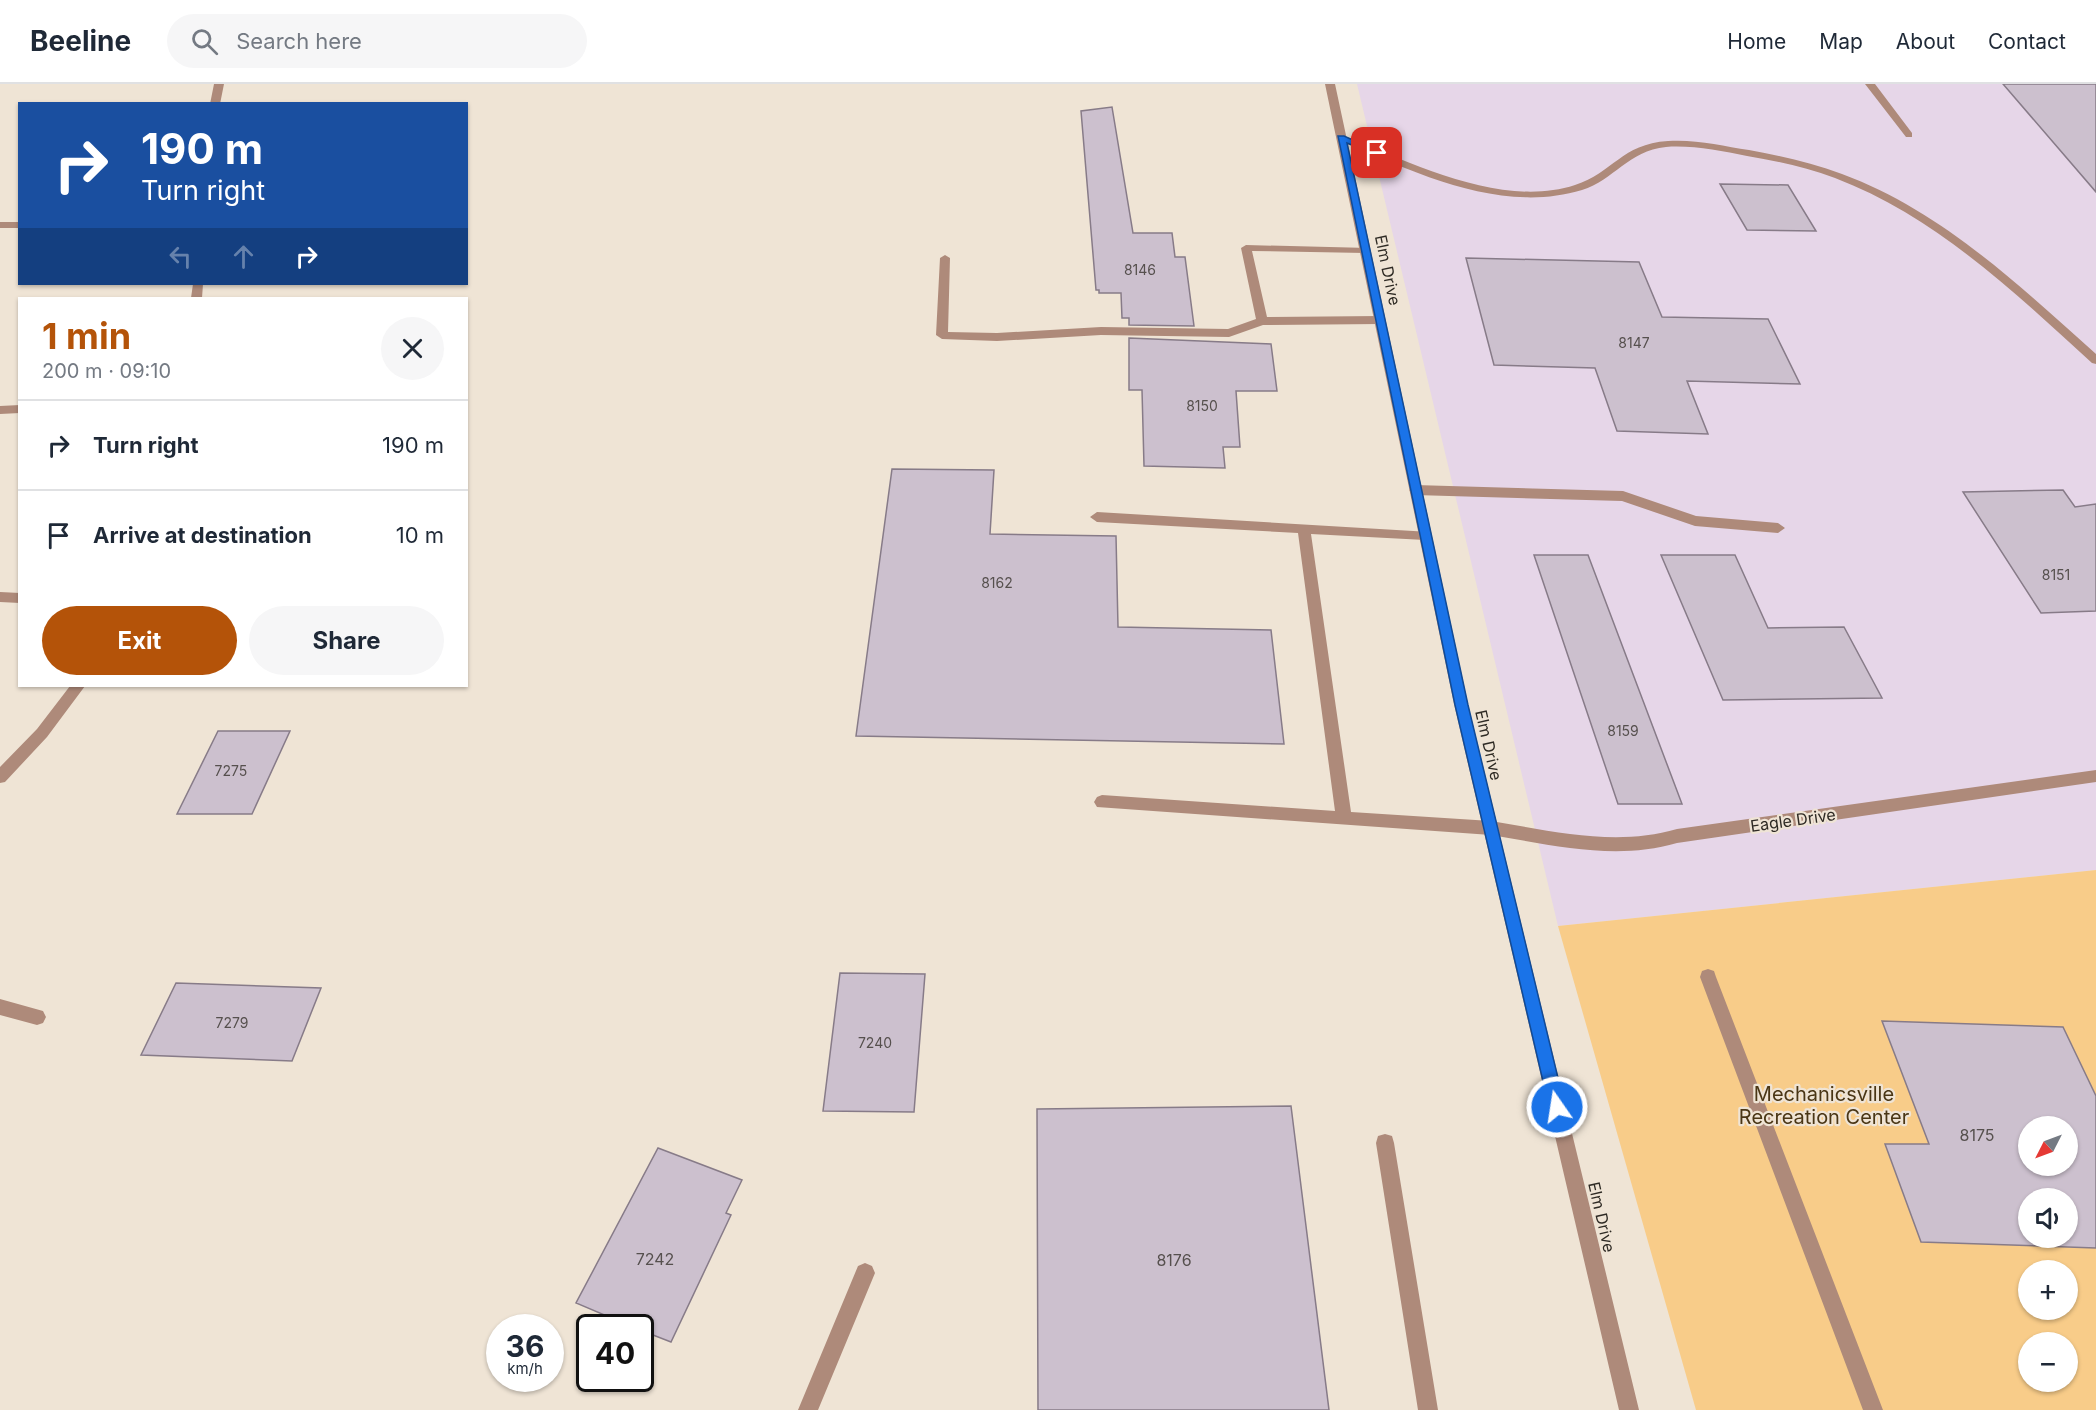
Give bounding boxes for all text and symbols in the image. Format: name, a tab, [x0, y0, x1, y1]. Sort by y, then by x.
search box	[167, 14, 587, 68]
text: Beeline	[30, 24, 131, 58]
icon: search	[188, 25, 221, 58]
text: Search here	[236, 28, 362, 54]
text: Home	[1727, 29, 1786, 54]
text: Map	[1819, 29, 1863, 54]
text: About	[1896, 29, 1955, 54]
text: Contact	[1988, 29, 2066, 54]
text: 190 m	[141, 123, 263, 174]
icon: right	[42, 126, 120, 204]
pin	[1351, 127, 1402, 178]
icon: arrive	[1360, 136, 1393, 169]
text: Turn right	[141, 174, 265, 207]
street label: Elm Drive	[1371, 233, 1405, 307]
icon: left	[164, 240, 197, 273]
icon: ahead	[227, 240, 260, 273]
icon: right	[290, 240, 323, 273]
house number: 8146	[1124, 261, 1156, 278]
text: 1 min	[42, 314, 131, 358]
button: close	[381, 317, 444, 380]
house number: 8147	[1618, 334, 1650, 351]
text: 200 m · 09:10	[42, 359, 171, 383]
house number: 8150	[1186, 397, 1218, 414]
icon: right	[42, 429, 75, 462]
text: Turn right	[93, 432, 199, 458]
text: 190 m	[382, 432, 444, 458]
icon: arrive	[42, 519, 75, 552]
text: Arrive at destination	[93, 522, 312, 548]
text: 10 m	[396, 522, 444, 548]
house number: 8151	[2042, 566, 2070, 583]
house number: 8162	[981, 574, 1013, 591]
button: Exit	[42, 606, 237, 675]
button: Share	[249, 606, 444, 675]
street label: Elm Drive	[1471, 708, 1507, 782]
house number: 8159	[1607, 722, 1639, 739]
house number: 7275	[215, 762, 247, 779]
street label: Eagle Drive	[1749, 804, 1837, 836]
house number: 7279	[216, 1014, 248, 1031]
house number: 7240	[858, 1034, 892, 1051]
position arrow	[1525, 1075, 1589, 1139]
park label: Mechanicsville Recreation Center	[1739, 1082, 1910, 1129]
north arrow	[2018, 1116, 2078, 1176]
map controls	[2018, 1116, 2078, 1392]
house number: 8175	[1959, 1125, 1995, 1145]
street label: Elm Drive	[1584, 1180, 1620, 1254]
button: sound	[2018, 1188, 2078, 1248]
house number: 7242	[636, 1249, 674, 1269]
house number: 8176	[1156, 1250, 1192, 1270]
button: +	[2018, 1260, 2078, 1320]
speed limit sign: 40	[576, 1314, 654, 1392]
text: 36	[506, 1328, 544, 1364]
button: −	[2018, 1332, 2078, 1392]
text: km/h	[507, 1359, 543, 1378]

